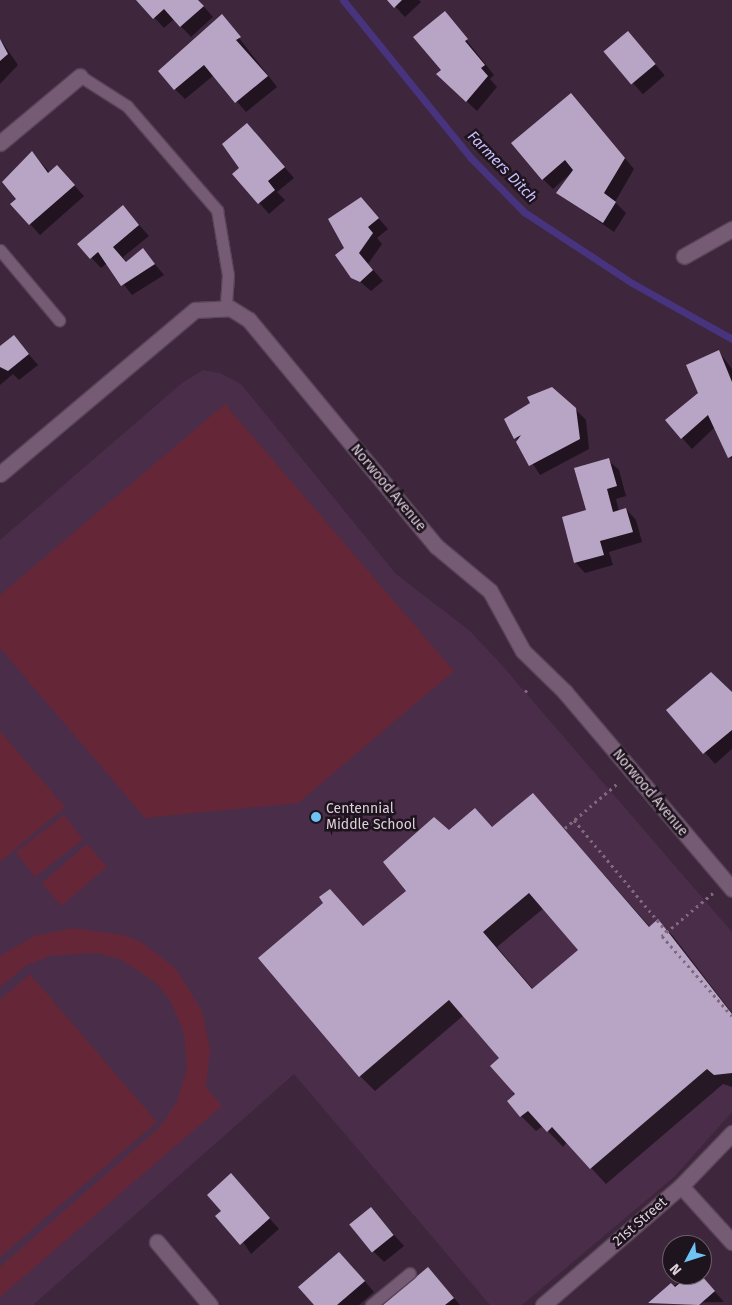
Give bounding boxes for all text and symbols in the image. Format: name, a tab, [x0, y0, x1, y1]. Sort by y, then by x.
water label: Farmers Ditch	[463, 128, 541, 206]
street label: Norwood Avenue	[347, 441, 429, 535]
street label: Norwood Avenue	[609, 746, 691, 840]
place label: Centennial Middle School	[326, 801, 416, 834]
marker: Centennial Middle School	[310, 811, 322, 823]
street label: 21st Street	[610, 1194, 670, 1250]
north arrow	[662, 1235, 712, 1285]
text: N	[666, 1260, 685, 1278]

